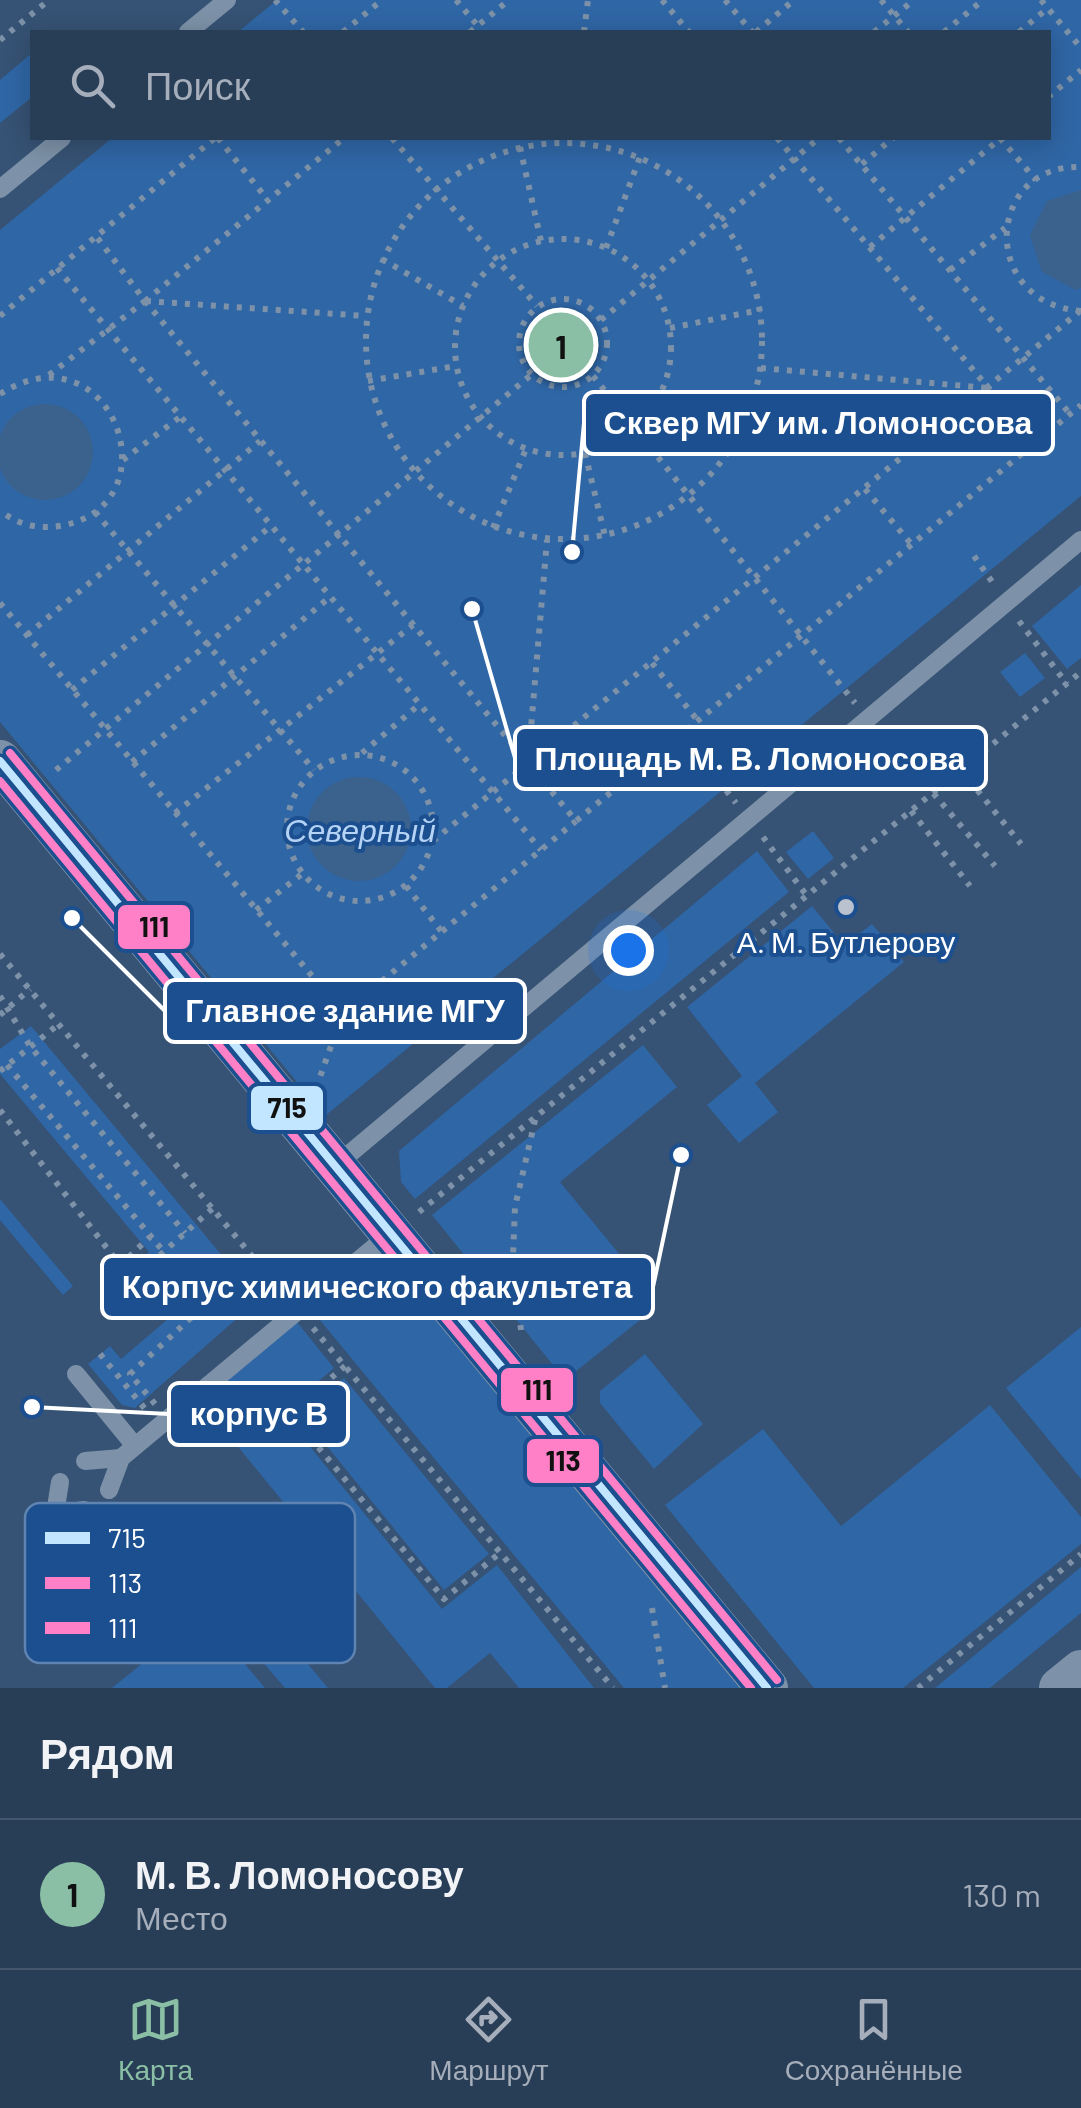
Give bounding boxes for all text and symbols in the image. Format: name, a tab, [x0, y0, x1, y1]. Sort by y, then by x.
search box	[30, 30, 1051, 140]
icon: search	[65, 58, 120, 113]
text: Поиск	[145, 62, 250, 108]
pin: 1	[528, 308, 594, 382]
callout: Сквер МГУ им. Ломоносова	[584, 392, 1053, 454]
text: Сквер МГУ им. Ломоносова	[604, 402, 1033, 441]
callout: Площадь М. В. Ломоносова	[515, 727, 986, 789]
text: Площадь М. В. Ломоносова	[534, 738, 966, 777]
water label: Северный	[284, 810, 436, 849]
marker: А. М. Бутлерову	[835, 896, 857, 918]
line badge: 111	[116, 903, 192, 951]
text: 111	[139, 909, 169, 943]
place label: А. М. Бутлерову	[737, 923, 955, 959]
your location	[603, 925, 654, 976]
callout: Главное здание МГУ	[165, 980, 525, 1042]
text: Главное здание МГУ	[185, 990, 506, 1029]
line badge: 715	[249, 1084, 325, 1132]
text: 715	[267, 1090, 307, 1124]
callout: Корпус химического факультета	[102, 1256, 653, 1318]
text: Корпус химического факультета	[122, 1266, 632, 1305]
line badge: 111	[499, 1366, 575, 1414]
text: 111	[522, 1372, 552, 1406]
callout: корпус В	[169, 1383, 348, 1445]
text: корпус В	[190, 1393, 328, 1432]
line badge: 113	[525, 1437, 601, 1485]
text: 113	[545, 1443, 581, 1477]
legend	[25, 1503, 355, 1663]
text: 715	[108, 1520, 146, 1554]
text: 113	[108, 1565, 142, 1599]
text: 111	[108, 1610, 138, 1644]
text: Рядом	[40, 1727, 175, 1777]
text: М. В. Ломоносову	[135, 1851, 464, 1897]
text: 1	[67, 1875, 78, 1913]
text: 130 m	[962, 1875, 1041, 1913]
text: Место	[135, 1898, 228, 1936]
tab: Карта	[118, 1992, 193, 2087]
tab: Маршрут	[429, 1992, 548, 2087]
tab: Сохранённые	[785, 1992, 963, 2087]

